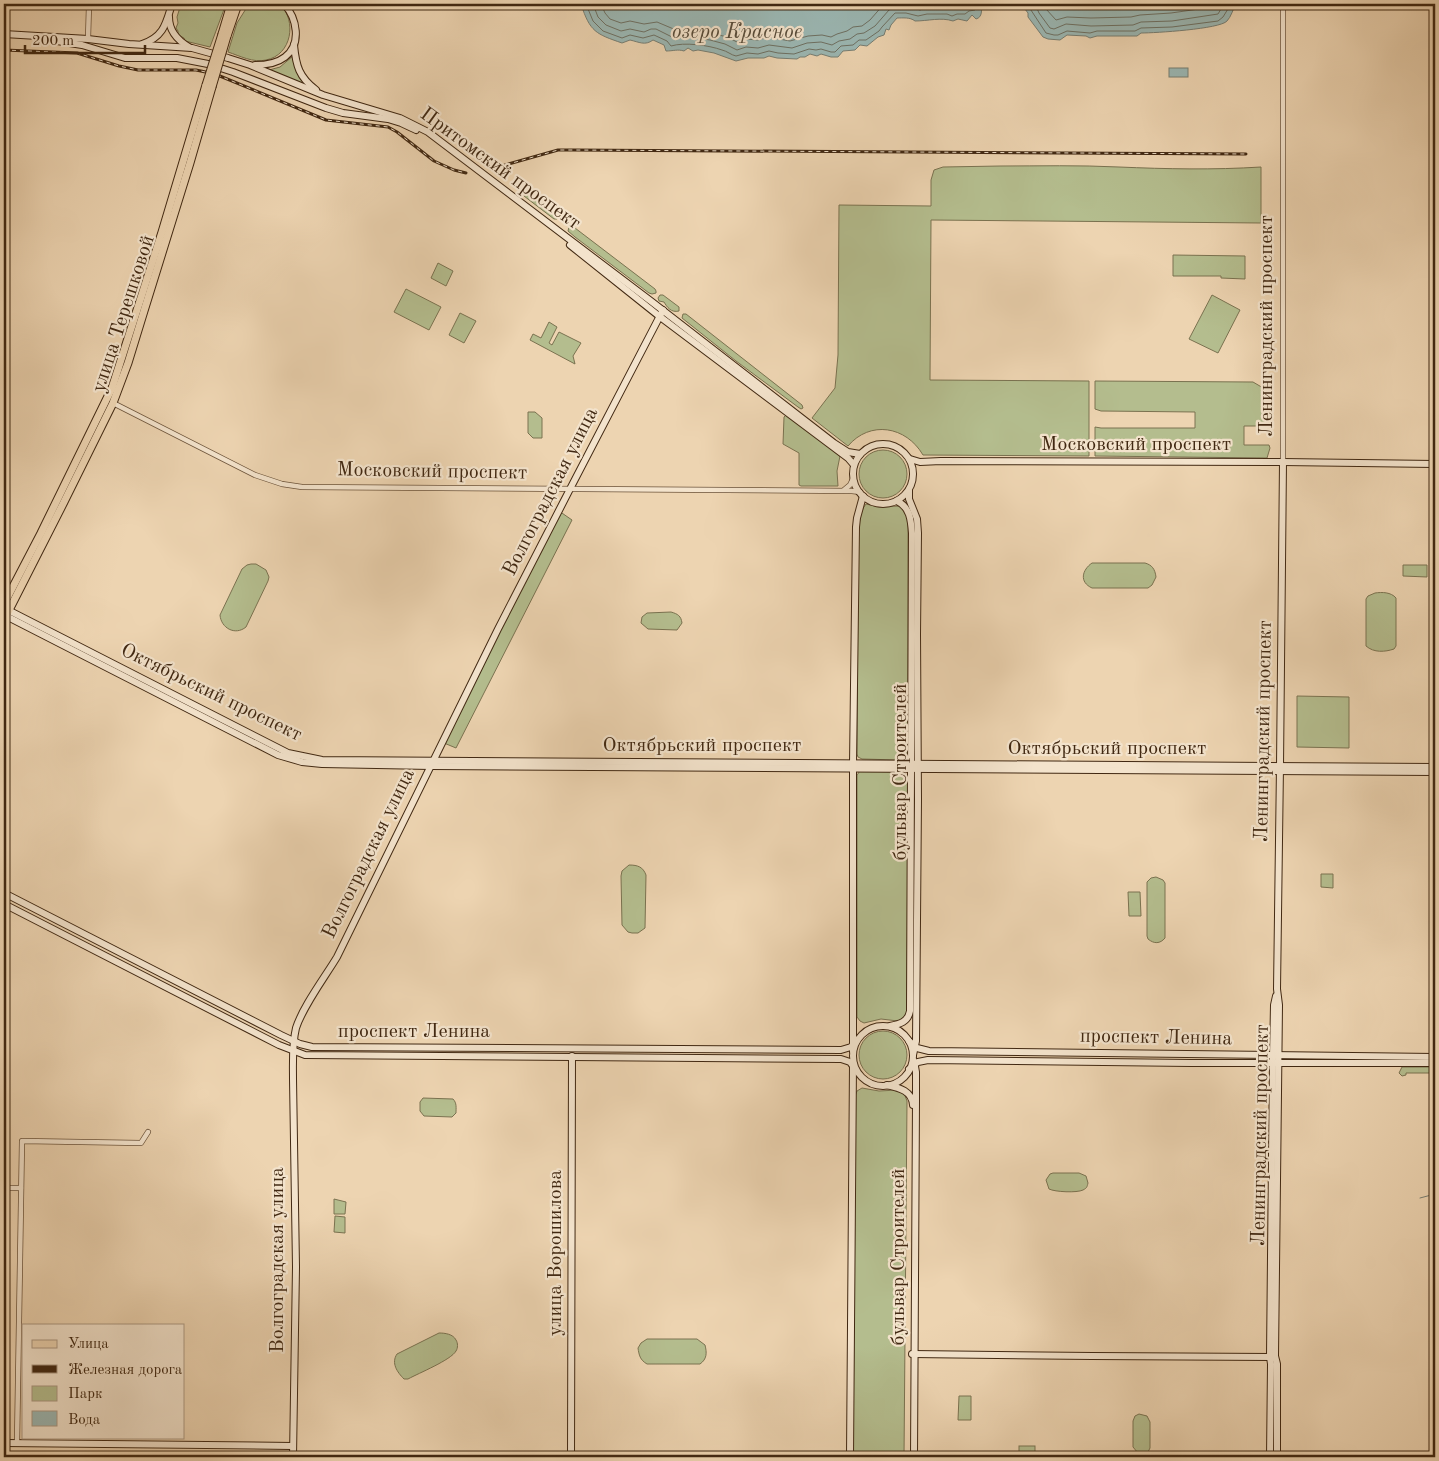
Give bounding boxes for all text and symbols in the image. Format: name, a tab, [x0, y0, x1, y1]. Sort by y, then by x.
scale bar	[25, 22, 145, 54]
water label: озеро Красное	[672, 22, 802, 43]
text: 200 m	[32, 34, 74, 49]
street label: Притомский проспект	[416, 104, 584, 234]
street label: Ленинградский проспект	[1257, 215, 1277, 437]
street label: улица Терешковой	[89, 233, 159, 395]
street label: Волгоградская улица	[500, 405, 602, 579]
street label: Московский проспект	[1041, 435, 1231, 455]
street label: Московский проспект	[337, 460, 527, 484]
street label: Ленинградский проспект	[1252, 620, 1276, 842]
street label: Октябрьский проспект	[117, 640, 305, 746]
street label: бульвар Строителей	[891, 684, 911, 860]
street label: Октябрьский проспект	[603, 736, 801, 756]
street label: Октябрьский проспект	[1008, 739, 1206, 759]
street label: Волгоградская улица	[319, 766, 419, 942]
street label: проспект Ленина	[338, 1022, 490, 1042]
street label: Ленинградский проспект	[1249, 1024, 1273, 1246]
street label: проспект Ленина	[1080, 1027, 1233, 1049]
street label: Волгоградская улица	[268, 1167, 288, 1353]
street label: бульвар Строителей	[889, 1169, 909, 1345]
street label: улица Ворошилова	[546, 1170, 566, 1336]
legend	[22, 1324, 185, 1438]
text: Улица	[68, 1337, 109, 1352]
text: Железная дорога	[68, 1363, 183, 1378]
text: Парк	[68, 1387, 103, 1402]
text: Вода	[68, 1413, 101, 1428]

